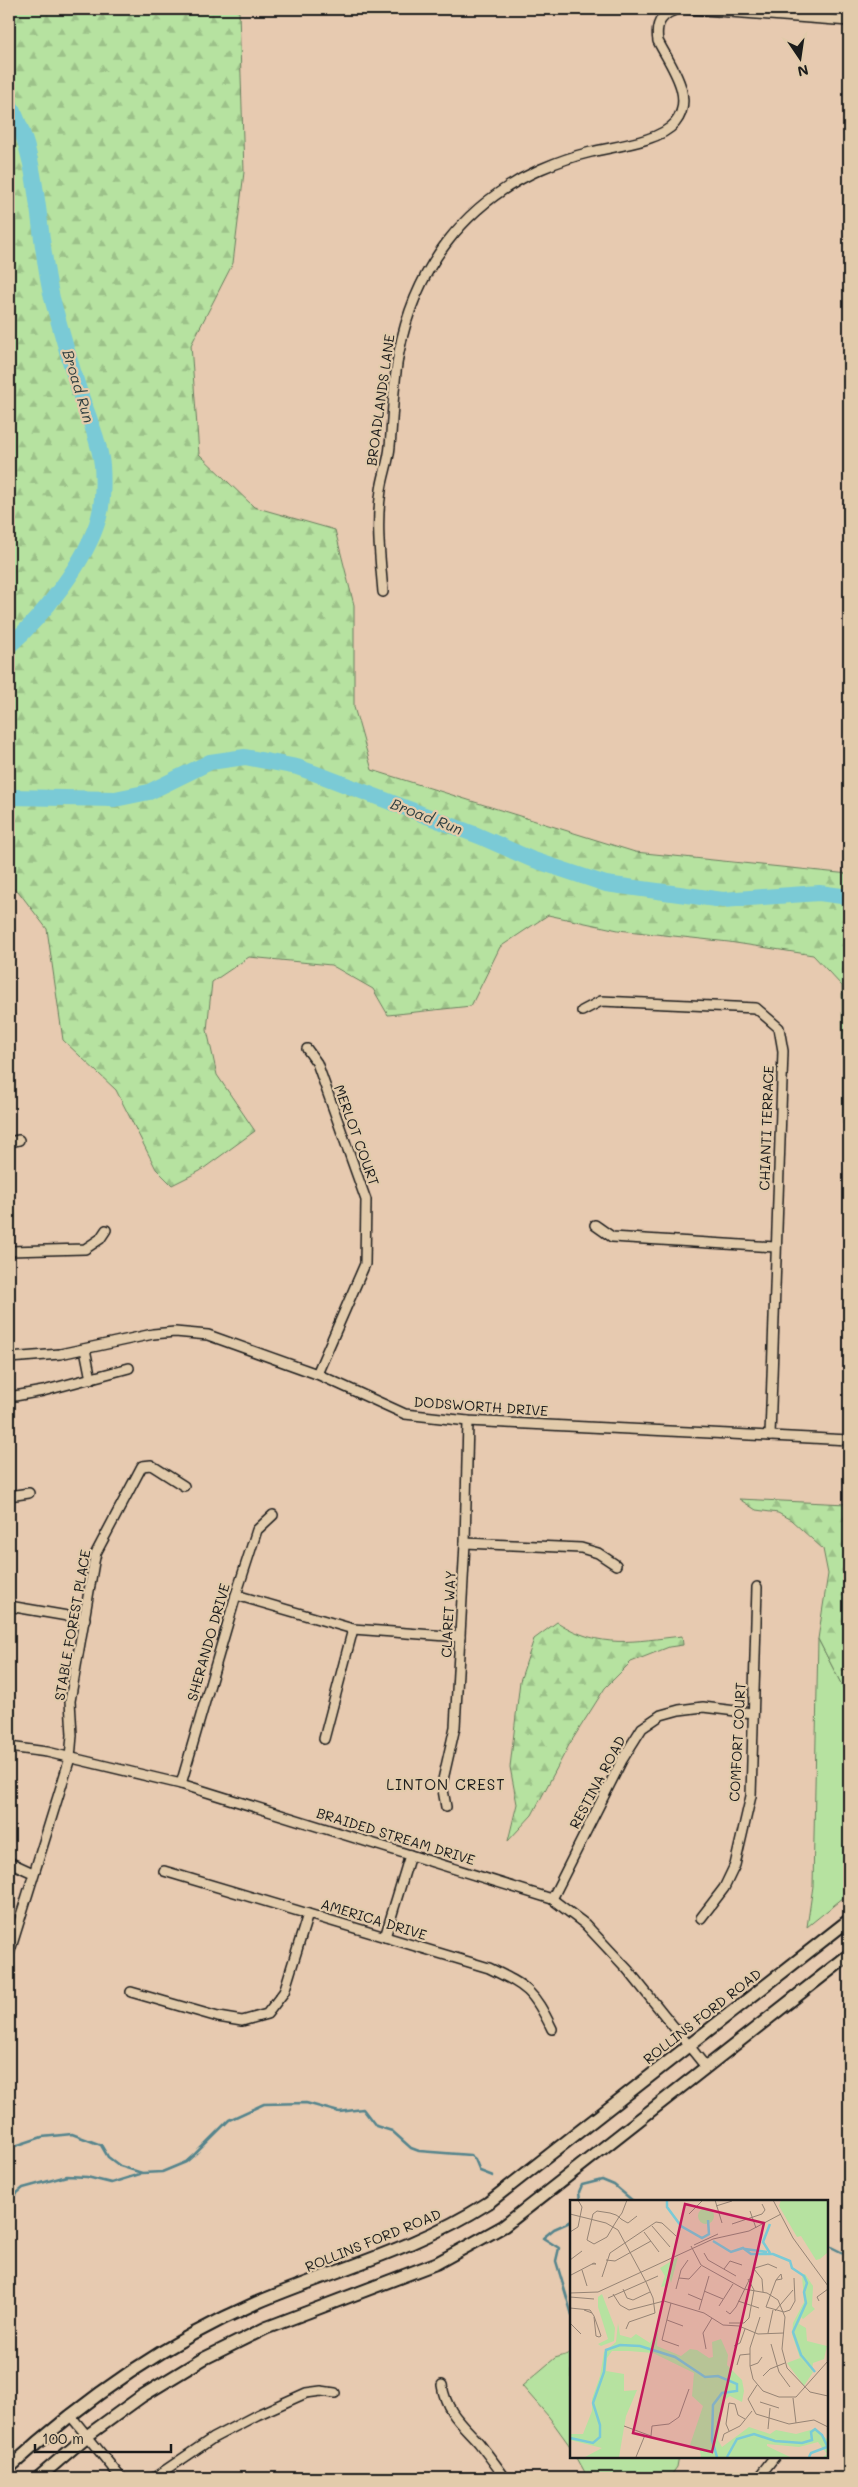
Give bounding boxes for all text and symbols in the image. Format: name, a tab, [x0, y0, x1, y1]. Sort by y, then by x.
north arrow	[776, 32, 826, 82]
text: N	[796, 61, 810, 82]
street label: BROADLANDS LANE	[361, 333, 399, 467]
water label: Broad Run	[58, 347, 100, 425]
water label: Broad Run	[388, 793, 466, 839]
street label: CHIANTI TERRACE	[754, 1065, 778, 1191]
street label: MERLOT COURT	[330, 1082, 384, 1188]
street label: DODSWORTH DRIVE	[413, 1392, 549, 1420]
street label: STABLE FOREST PLACE	[49, 1548, 95, 1702]
street label: CLARET WAY	[436, 1570, 460, 1658]
street label: SHERANDO DRIVE	[182, 1581, 234, 1703]
street label: COMFORT COURT	[724, 1682, 750, 1802]
street label: RESTINA ROAD	[565, 1732, 629, 1832]
district label: LINTON CREST	[386, 1774, 506, 1794]
street label: BRAIDED STREAM DRIVE	[314, 1803, 478, 1869]
street label: AMERICA DRIVE	[319, 1894, 429, 1944]
street label: ROLLINS FORD ROAD	[639, 1964, 765, 2068]
inset map	[570, 2200, 828, 2457]
street label: ROLLINS FORD ROAD	[302, 2204, 444, 2276]
scale bar	[35, 2422, 171, 2454]
text: 100 m	[42, 2428, 84, 2448]

